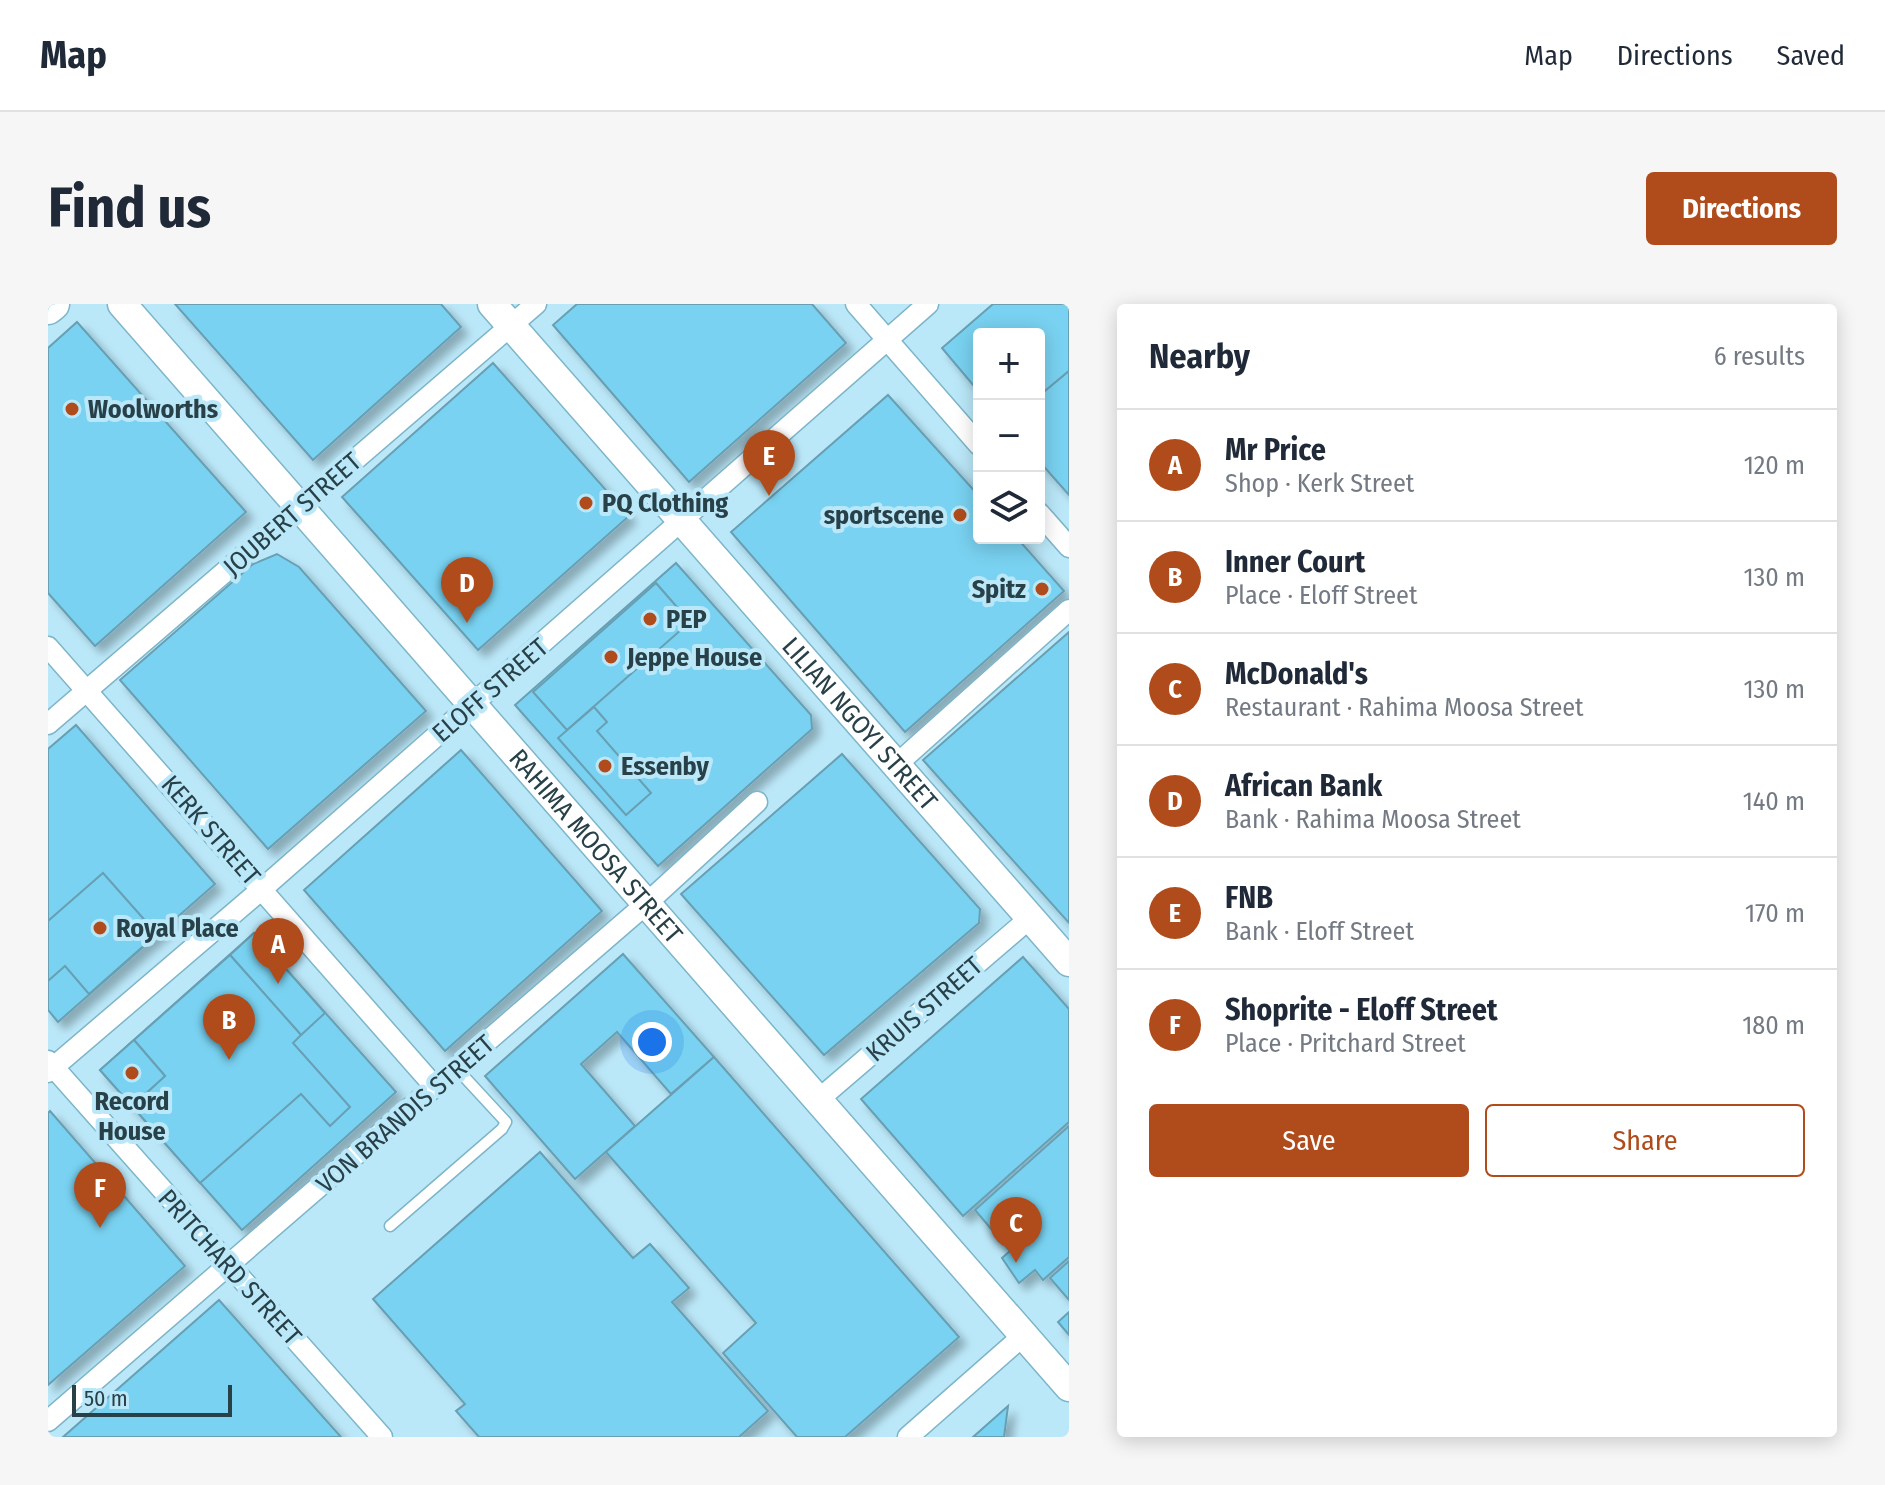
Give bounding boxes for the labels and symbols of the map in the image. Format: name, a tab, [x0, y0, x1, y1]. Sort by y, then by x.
place label: Woolworths	[88, 394, 218, 425]
marker: Woolworths	[63, 400, 81, 418]
pin: E	[743, 430, 795, 496]
street label: JOUBERT STREET	[217, 446, 367, 582]
place label: PQ Clothing	[602, 488, 728, 519]
marker: PQ Clothing	[577, 494, 595, 512]
place label: sportscene	[824, 500, 944, 531]
marker: sportscene	[951, 506, 969, 524]
pin: D	[441, 557, 493, 623]
place label: Spitz	[972, 574, 1026, 605]
marker: Spitz	[1033, 580, 1051, 598]
place label: PEP	[666, 604, 707, 635]
marker: PEP	[641, 610, 659, 628]
street label: LILIAN NGOYI STREET	[776, 631, 944, 817]
street label: ELOFF STREET	[426, 632, 554, 749]
place label: Jeppe House	[626, 642, 762, 673]
marker: Jeppe House	[602, 648, 620, 666]
street label: RAHIMA MOOSA STREET	[503, 743, 689, 950]
place label: Essenby	[621, 751, 710, 782]
marker: Essenby	[596, 757, 614, 775]
street label: KERK STREET	[155, 769, 267, 891]
place label: Royal Place	[116, 913, 239, 944]
pin: A	[252, 918, 304, 984]
marker: Royal Place	[91, 919, 109, 937]
street label: KRUIS STREET	[860, 951, 989, 1068]
pin: B	[203, 994, 255, 1060]
your location	[632, 1022, 672, 1062]
street label: VON BRANDIS STREET	[310, 1029, 500, 1200]
marker: Record House	[123, 1064, 141, 1082]
place label: Record House	[94, 1086, 170, 1147]
pin: F	[74, 1162, 126, 1228]
street label: PRITCHARD STREET	[152, 1183, 308, 1352]
pin: C	[990, 1197, 1042, 1263]
scale bar	[72, 1381, 232, 1417]

